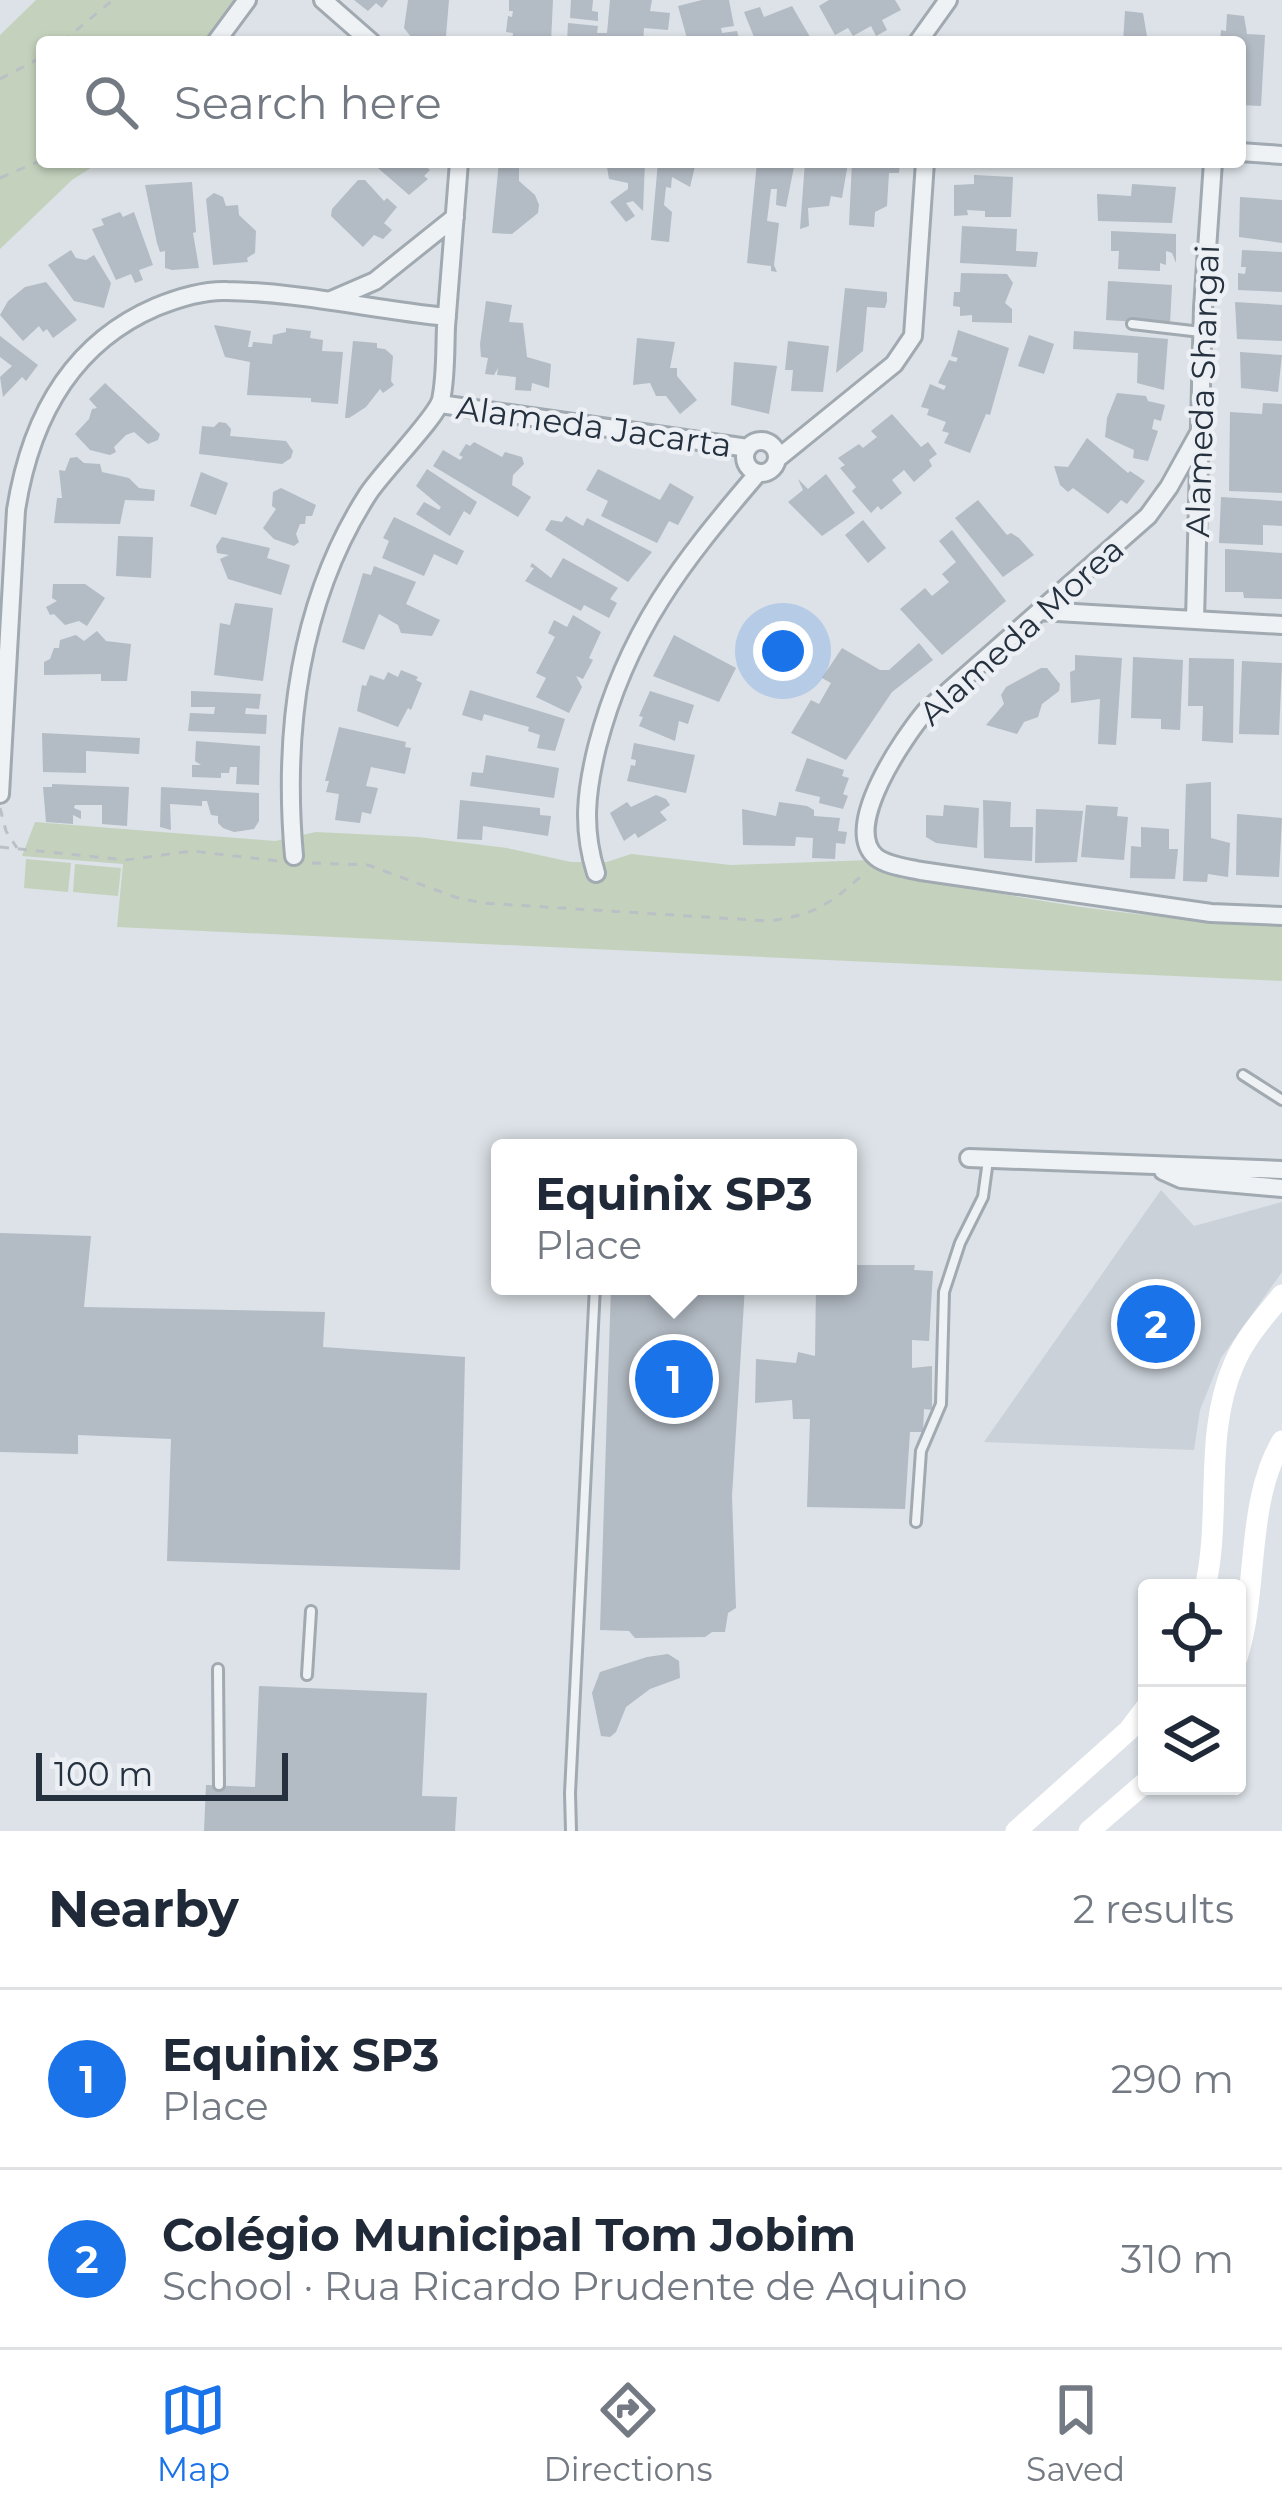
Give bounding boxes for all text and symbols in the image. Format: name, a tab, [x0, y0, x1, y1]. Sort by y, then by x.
search box	[36, 36, 1246, 168]
icon: search	[78, 69, 144, 135]
text: Search here	[174, 75, 442, 130]
street label: Alameda Shangai	[1177, 244, 1227, 538]
street label: Alameda Jacarta	[454, 387, 734, 465]
street label: Alameda Morea	[910, 529, 1132, 733]
your location	[753, 621, 813, 681]
popup	[491, 1139, 857, 1295]
text: Equinix SP3	[535, 1166, 813, 1221]
text: Place	[535, 1221, 642, 1269]
pin: 2	[1117, 1279, 1195, 1369]
pin: 1	[635, 1334, 713, 1424]
map controls	[1138, 1579, 1246, 1795]
button: locate	[1138, 1579, 1246, 1687]
button: layers	[1138, 1687, 1246, 1795]
scale bar	[36, 1747, 288, 1800]
text: 100 m	[54, 1754, 153, 1794]
text: Nearby	[48, 1878, 239, 1940]
text: 2 results	[1073, 1885, 1234, 1933]
text: Equinix SP3	[162, 2027, 439, 2082]
text: 1	[79, 2055, 95, 2103]
text: 290 m	[1111, 2055, 1234, 2103]
text: Place	[162, 2082, 269, 2130]
text: Colégio Municipal Tom Jobim	[162, 2207, 856, 2262]
text: 2	[75, 2235, 99, 2283]
text: 310 m	[1121, 2235, 1234, 2283]
text: School · Rua Ricardo Prudente de Aquino	[162, 2262, 967, 2310]
tab: Map	[157, 2377, 230, 2489]
tab: Directions	[544, 2377, 713, 2489]
tab: Saved	[1026, 2377, 1125, 2489]

